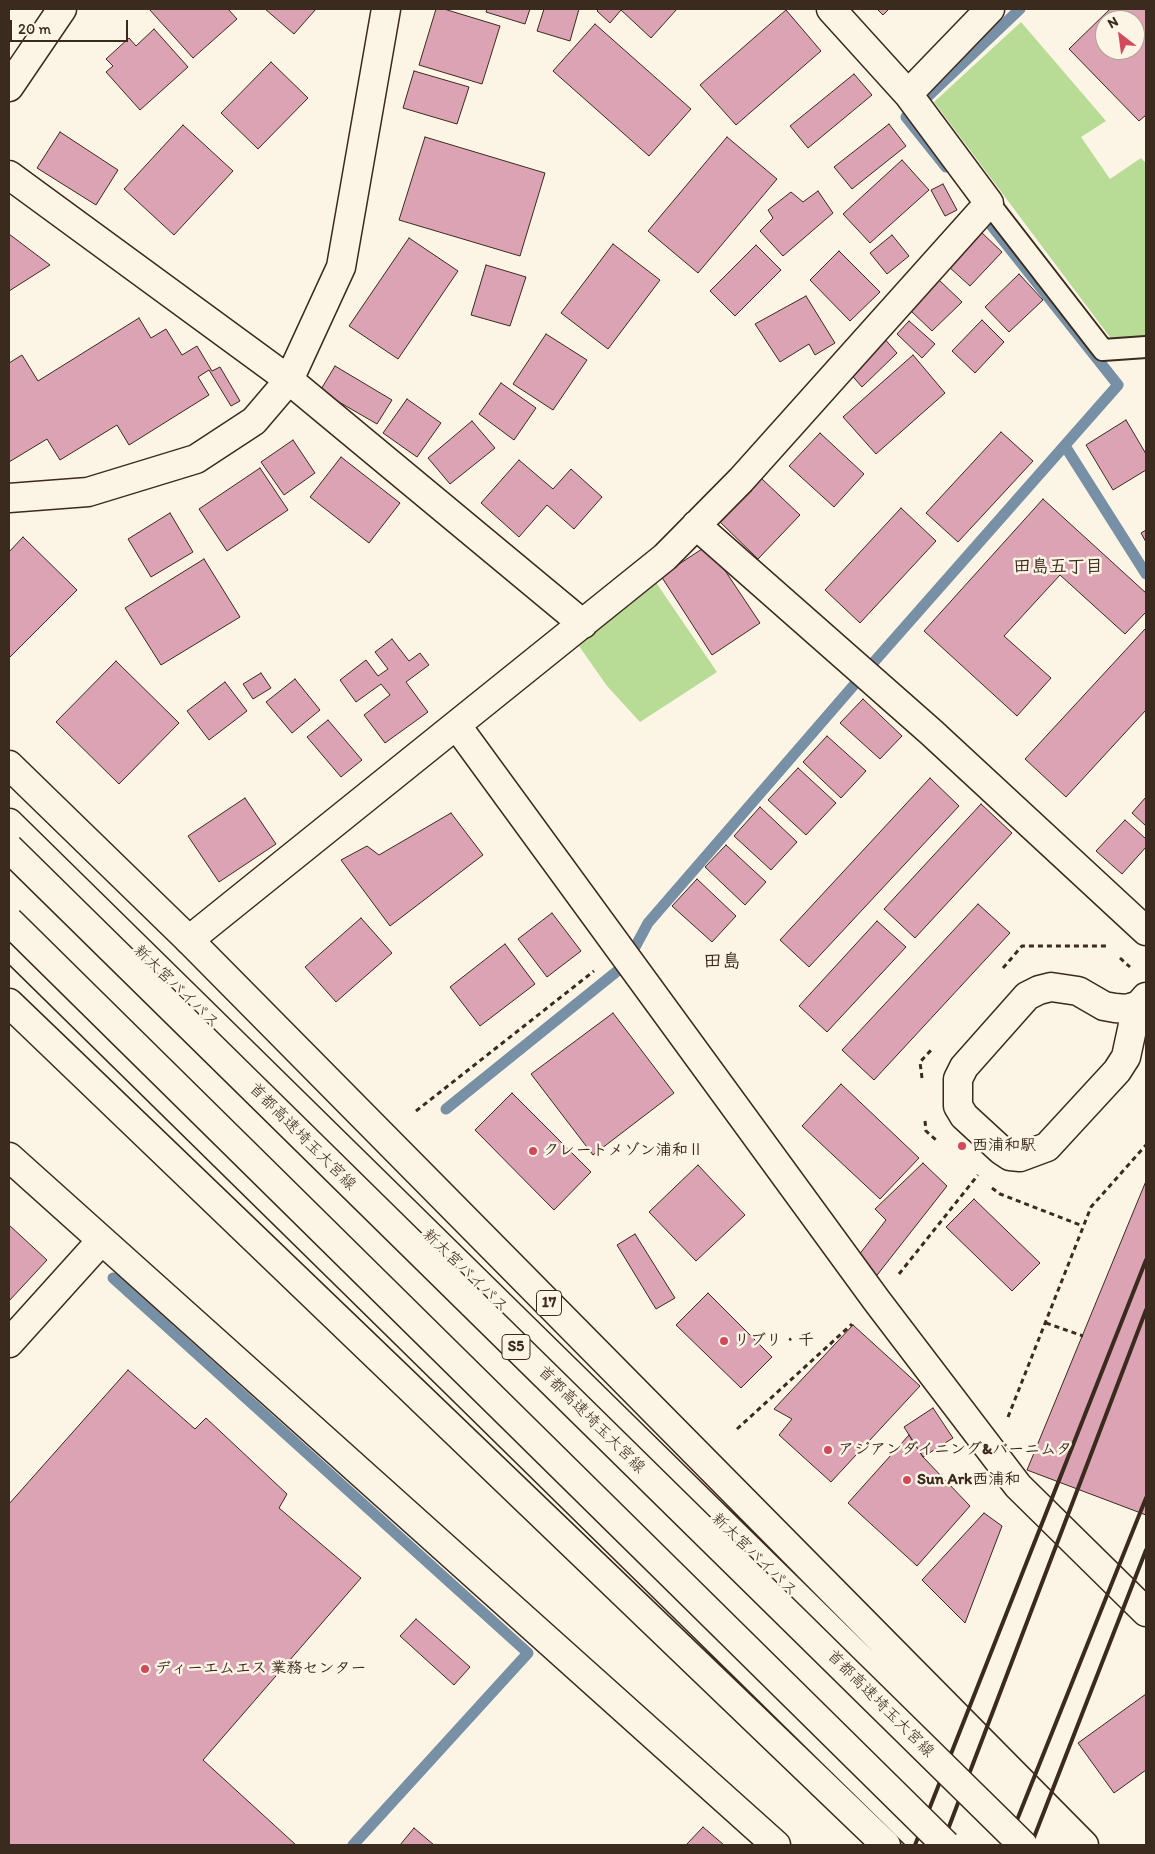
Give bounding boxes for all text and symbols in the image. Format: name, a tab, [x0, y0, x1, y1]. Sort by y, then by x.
scale bar	[12, 10, 130, 42]
north arrow	[1095, 10, 1145, 60]
text: N	[1104, 13, 1121, 32]
text: 20 m	[18, 20, 51, 38]
district label: 田島五丁目	[1013, 556, 1103, 578]
street label: 新大宮バイパス	[129, 941, 223, 1033]
district label: 田島	[703, 951, 741, 973]
street label: 首都高速埼玉大宮線	[244, 1079, 360, 1195]
place label: 西浦和駅	[972, 1136, 1036, 1156]
marker: 西浦和駅	[956, 1140, 968, 1152]
place label: クレートメゾン浦和Ⅱ	[543, 1141, 704, 1161]
marker: クレートメゾン浦和Ⅱ	[527, 1145, 539, 1157]
street label: 新大宮バイパス	[418, 1225, 512, 1317]
road number: 17	[536, 1290, 562, 1316]
place label: リブリ・千	[734, 1331, 814, 1351]
road number: S5	[502, 1334, 530, 1360]
marker: リブリ・千	[718, 1335, 730, 1347]
street label: 首都高速埼玉大宮線	[533, 1362, 649, 1478]
place label: アジアンダイニング&バーニムタ	[838, 1440, 1072, 1460]
marker: アジアンダイニング&バーニムタ	[822, 1444, 834, 1456]
place label: Sun Ark西浦和	[917, 1470, 1020, 1490]
marker: Sun Ark西浦和	[901, 1474, 913, 1486]
street label: 新大宮バイパス	[707, 1509, 801, 1601]
street label: 首都高速埼玉大宮線	[822, 1646, 938, 1762]
place label: ディーエムエス 業務センター	[155, 1659, 367, 1679]
marker: ディーエムエス 業務センター	[139, 1663, 151, 1675]

